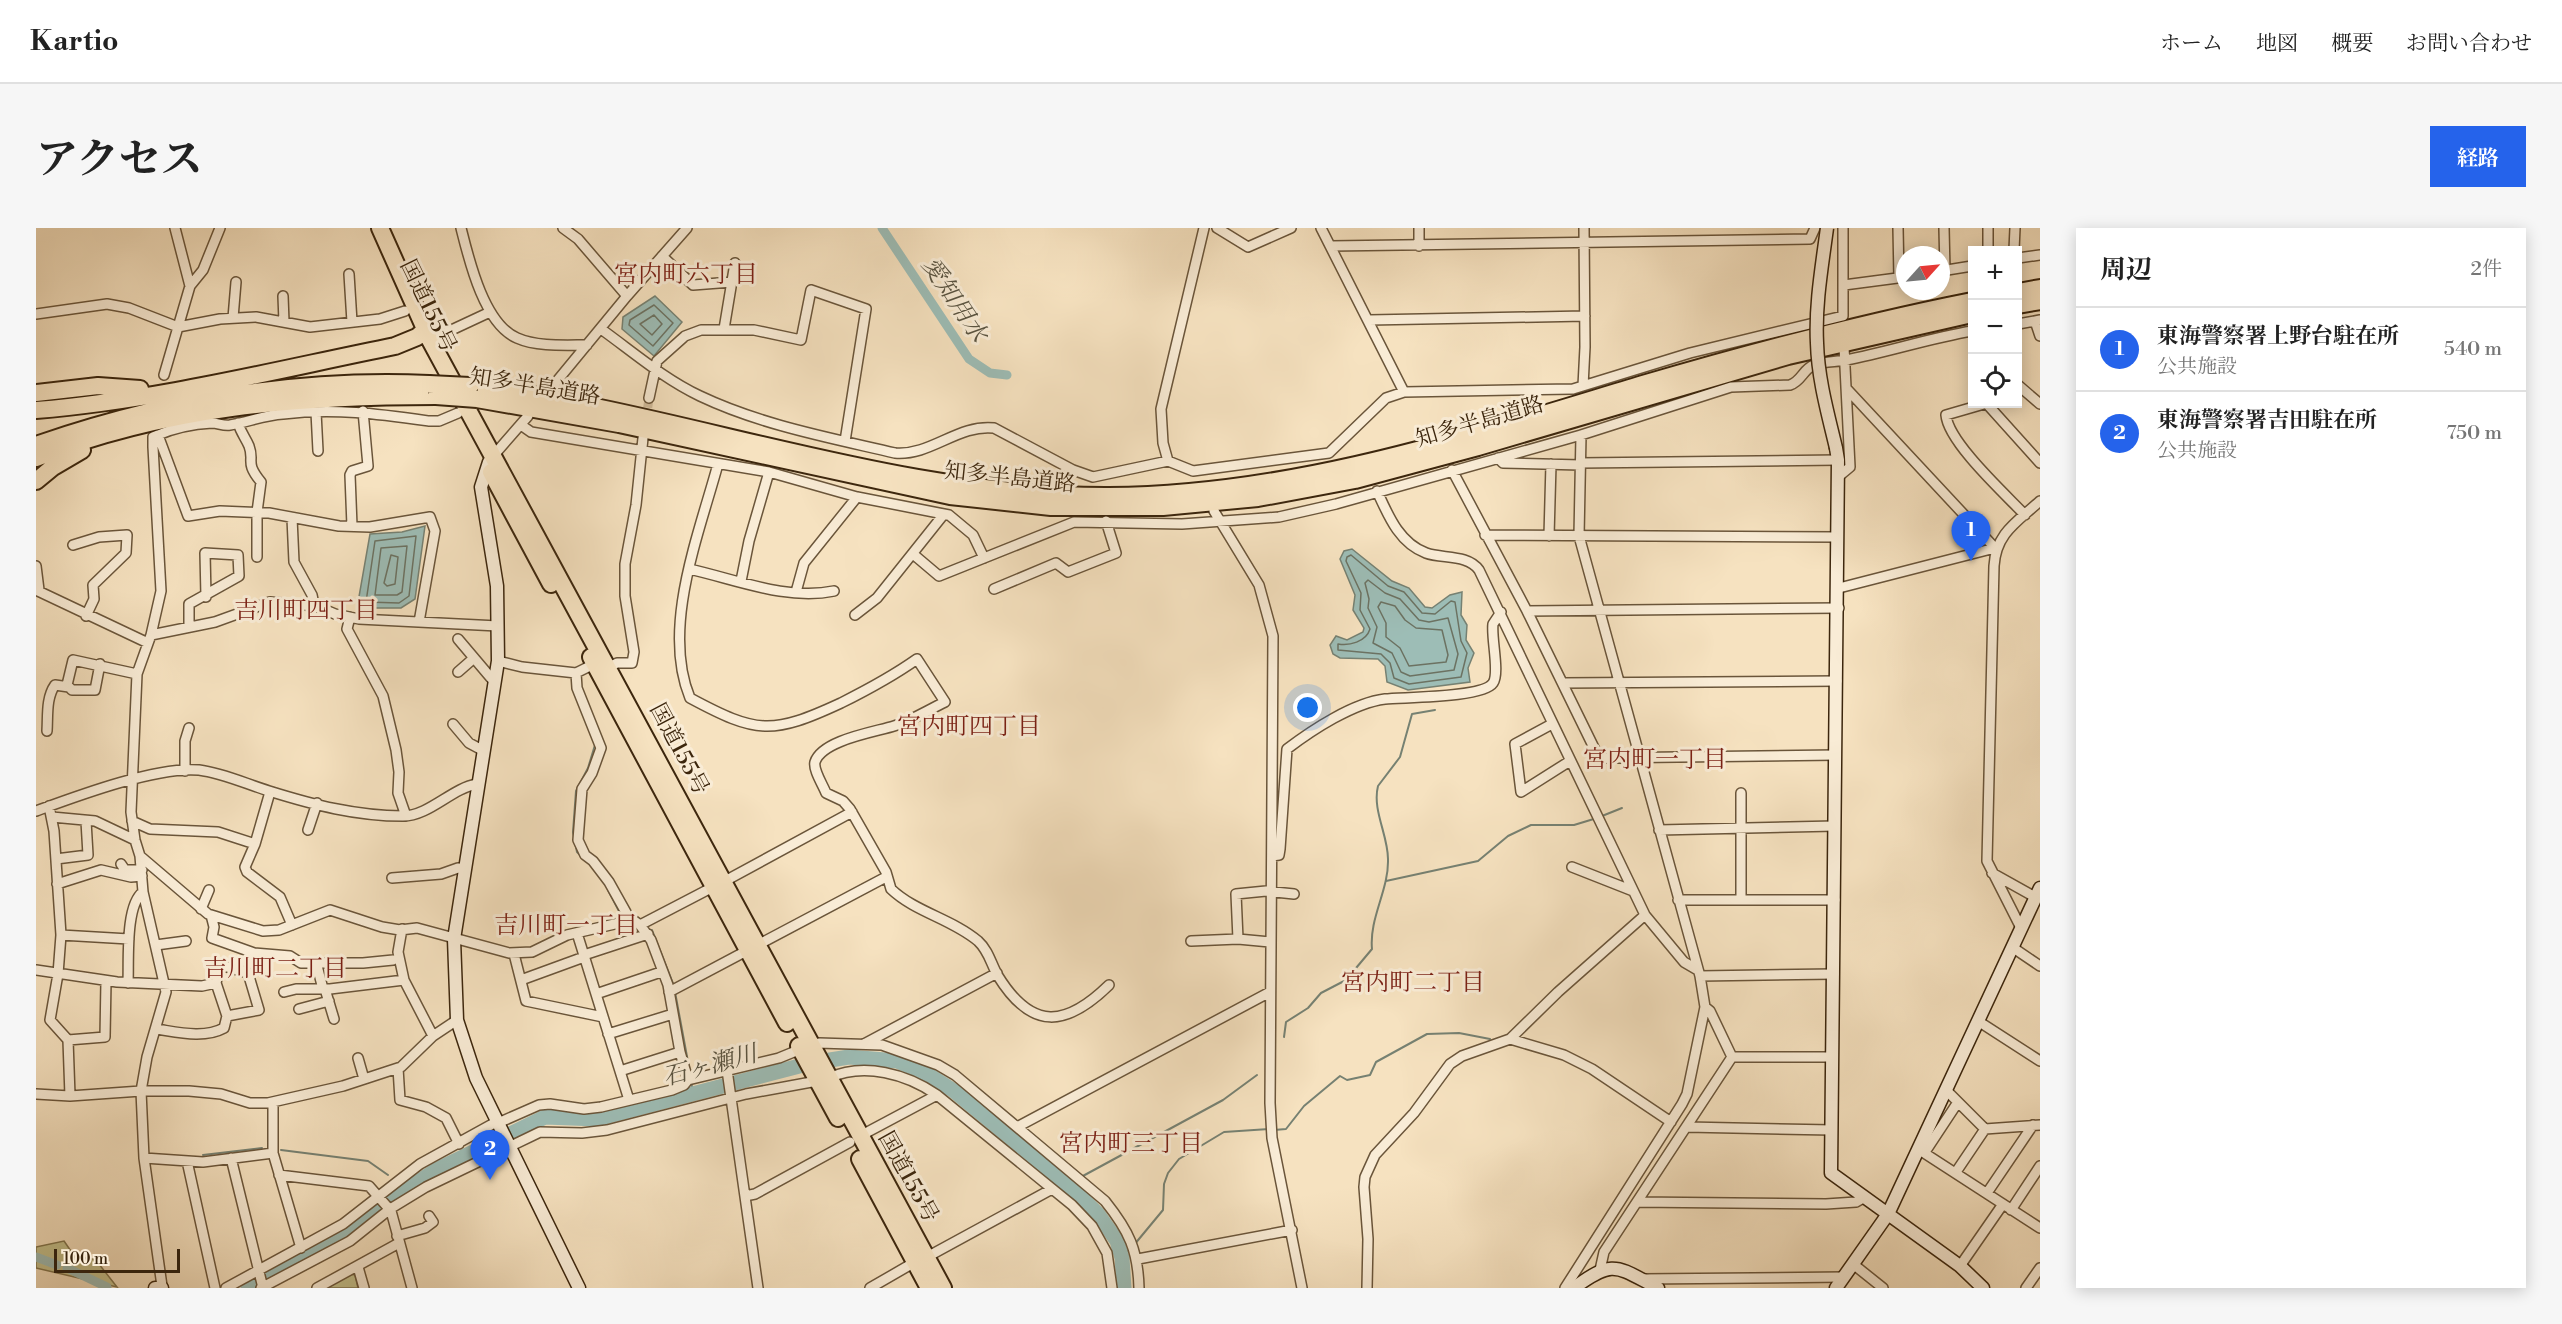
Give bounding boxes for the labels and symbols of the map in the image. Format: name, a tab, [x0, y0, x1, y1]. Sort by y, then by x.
north arrow	[1896, 246, 1950, 300]
water label: 愛知用水	[915, 252, 994, 350]
street label: 国道155号	[394, 255, 462, 357]
district label: 宮内町六丁目	[614, 260, 758, 290]
street label: 知多半島道路	[468, 363, 602, 411]
street label: 知多半島道路	[1413, 391, 1547, 453]
street label: 知多半島道路	[943, 458, 1077, 498]
pin: 1	[1952, 512, 1990, 561]
district label: 吉川町四丁目	[234, 596, 378, 626]
your location	[1293, 693, 1322, 722]
street label: 国道155号	[644, 699, 714, 799]
district label: 宮内町四丁目	[897, 712, 1041, 742]
district label: 宮内町一丁目	[1583, 745, 1727, 775]
district label: 吉川町一丁目	[494, 911, 638, 941]
district label: 吉川町二丁目	[203, 954, 347, 984]
district label: 宮内町二丁目	[1341, 968, 1485, 998]
water label: 石ヶ瀬川	[660, 1038, 763, 1093]
street label: 国道155号	[872, 1127, 944, 1227]
district label: 宮内町三丁目	[1059, 1129, 1203, 1159]
pin: 2	[470, 1130, 510, 1180]
scale bar	[54, 1246, 180, 1274]

